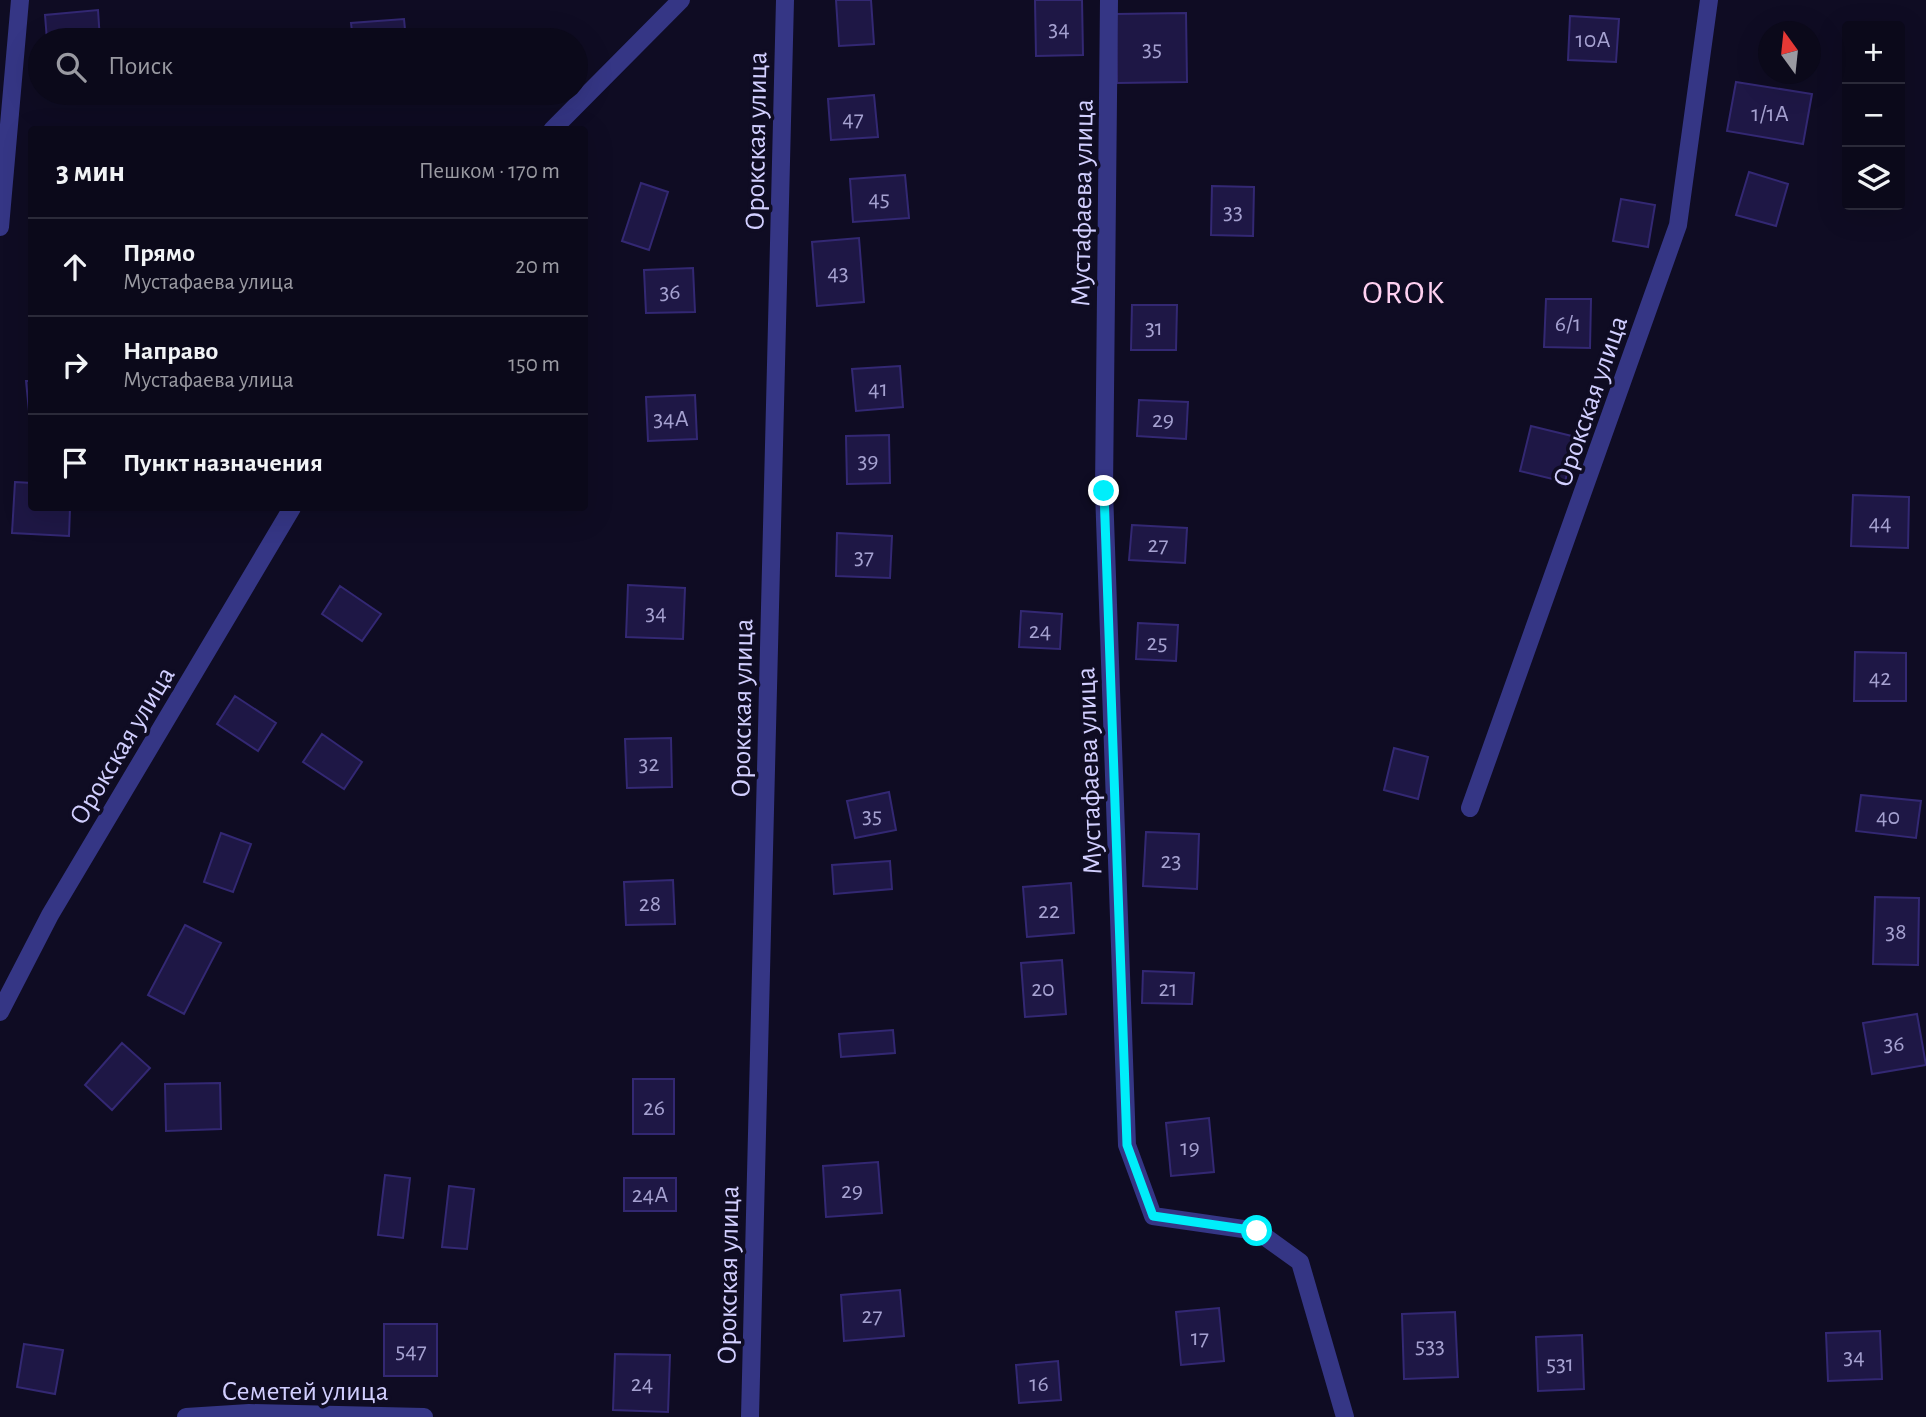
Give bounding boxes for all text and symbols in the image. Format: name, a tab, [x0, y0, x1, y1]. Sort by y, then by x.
house number: 34	[1048, 17, 1070, 41]
north arrow	[1758, 21, 1821, 84]
map controls	[1842, 21, 1905, 210]
button: +	[1842, 21, 1905, 84]
search box	[28, 28, 588, 105]
house number: 10А	[1575, 28, 1611, 52]
house number: 35	[1142, 37, 1162, 61]
icon: search	[52, 48, 90, 86]
street label: Орокская улица	[741, 51, 773, 231]
text: Поиск	[108, 53, 173, 79]
button: −	[1842, 84, 1905, 147]
street label: Мустафаева улица	[1067, 99, 1099, 307]
house number: 1/1А	[1751, 102, 1789, 126]
house number: 47	[842, 107, 864, 131]
button: layers	[1842, 147, 1905, 210]
text: 3 мин	[56, 157, 125, 187]
text: Пешком · 170 m	[419, 160, 560, 183]
house number: 45	[868, 187, 890, 211]
house number: 33	[1223, 200, 1243, 224]
text: Прямо	[123, 240, 195, 266]
icon: ahead	[56, 248, 94, 286]
text: 20 m	[515, 255, 560, 278]
house number: 43	[827, 261, 849, 285]
text: Мустафаева улица	[123, 271, 294, 294]
district label: OROK	[1362, 277, 1446, 309]
house number: 36	[659, 280, 681, 304]
street label: Орокская улица	[1549, 312, 1633, 491]
house number: 6/1	[1555, 312, 1581, 336]
house number: 31	[1145, 316, 1163, 340]
text: Направо	[123, 338, 218, 364]
icon: right	[56, 346, 94, 384]
text: 150 m	[508, 353, 560, 376]
text: Мустафаева улица	[123, 369, 294, 392]
house number: 41	[868, 377, 888, 401]
house number: 34А	[653, 407, 689, 431]
house number: 29	[1152, 408, 1174, 432]
icon: arrive	[56, 444, 94, 482]
house number: 39	[857, 449, 879, 473]
text: Пункт назначения	[123, 450, 323, 476]
route end	[1088, 475, 1119, 506]
house number: 44	[1868, 511, 1892, 535]
house number: 27	[1148, 533, 1168, 557]
house number: 37	[854, 545, 874, 569]
house number: 34	[645, 601, 667, 625]
street label: Орокская улица	[727, 618, 759, 798]
house number: 24	[1029, 619, 1051, 643]
house number: 25	[1147, 631, 1167, 655]
street label: Орокская улица	[65, 662, 181, 830]
street label: Мустафаева улица	[1072, 666, 1108, 875]
house number: 42	[1869, 666, 1891, 690]
house number: 32	[639, 752, 659, 776]
house number: 35	[862, 804, 882, 828]
house number: 40	[1876, 805, 1900, 829]
house number: 23	[1161, 849, 1181, 873]
house number: 28	[639, 892, 661, 916]
house number: 22	[1038, 899, 1060, 923]
house number: 38	[1885, 920, 1907, 944]
house number: 20	[1031, 977, 1055, 1001]
house number: 21	[1158, 977, 1178, 1001]
house number: 36	[1883, 1032, 1905, 1056]
house number: 26	[643, 1096, 665, 1120]
house number: 19	[1180, 1136, 1200, 1160]
house number: 29	[841, 1179, 863, 1203]
house number: 24А	[632, 1183, 668, 1207]
street label: Орокская улица	[713, 1185, 745, 1365]
route start	[1241, 1215, 1272, 1246]
house number: 27	[862, 1304, 882, 1328]
house number: 17	[1191, 1326, 1209, 1350]
house number: 533	[1415, 1334, 1445, 1358]
house number: 547	[395, 1339, 427, 1363]
house number: 34	[1843, 1345, 1865, 1369]
house number: 531	[1546, 1352, 1574, 1376]
house number: 24	[631, 1372, 653, 1396]
house number: 16	[1029, 1372, 1049, 1396]
street label: Семетей улица	[222, 1378, 389, 1406]

